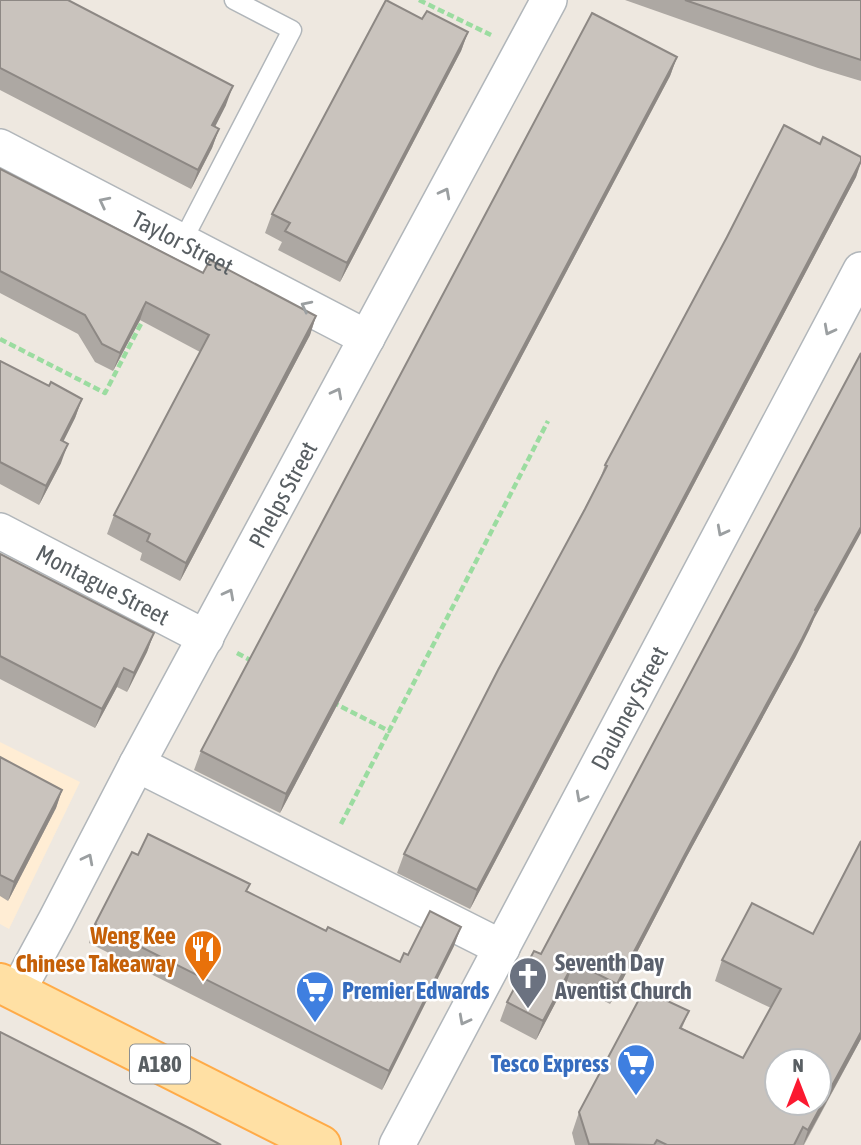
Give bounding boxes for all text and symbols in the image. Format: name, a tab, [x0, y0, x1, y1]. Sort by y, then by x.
one-way arrow	[437, 188, 450, 200]
one-way arrow	[99, 196, 111, 210]
street label: Taylor Street	[128, 205, 238, 280]
one-way arrow	[301, 301, 313, 315]
one-way arrow	[824, 323, 837, 336]
one-way arrow	[329, 388, 342, 400]
street label: Phelps Street	[243, 437, 322, 552]
one-way arrow	[717, 524, 731, 537]
street label: Montague Street	[32, 539, 174, 630]
one-way arrow	[221, 589, 234, 601]
street label: Daubney Street	[585, 641, 673, 774]
one-way arrow	[576, 790, 590, 802]
one-way arrow	[79, 854, 93, 867]
place label: Weng Kee Chinese Takeaway	[16, 922, 176, 977]
restaurant icon: Weng Kee Chinese Takeaway	[182, 928, 224, 983]
place label: Seventh Day Aventist Church	[554, 949, 692, 1004]
church icon: Seventh Day Aventist Church	[507, 955, 549, 1010]
supermarket icon: Premier Edwards	[294, 969, 336, 1024]
place label: Premier Edwards	[342, 977, 490, 1004]
one-way arrow	[458, 1013, 472, 1025]
supermarket icon: Tesco Express	[615, 1042, 657, 1097]
road number: A180	[130, 1044, 190, 1084]
north arrow	[763, 1047, 833, 1117]
place label: Tesco Express	[491, 1050, 610, 1077]
text: N	[792, 1054, 804, 1076]

